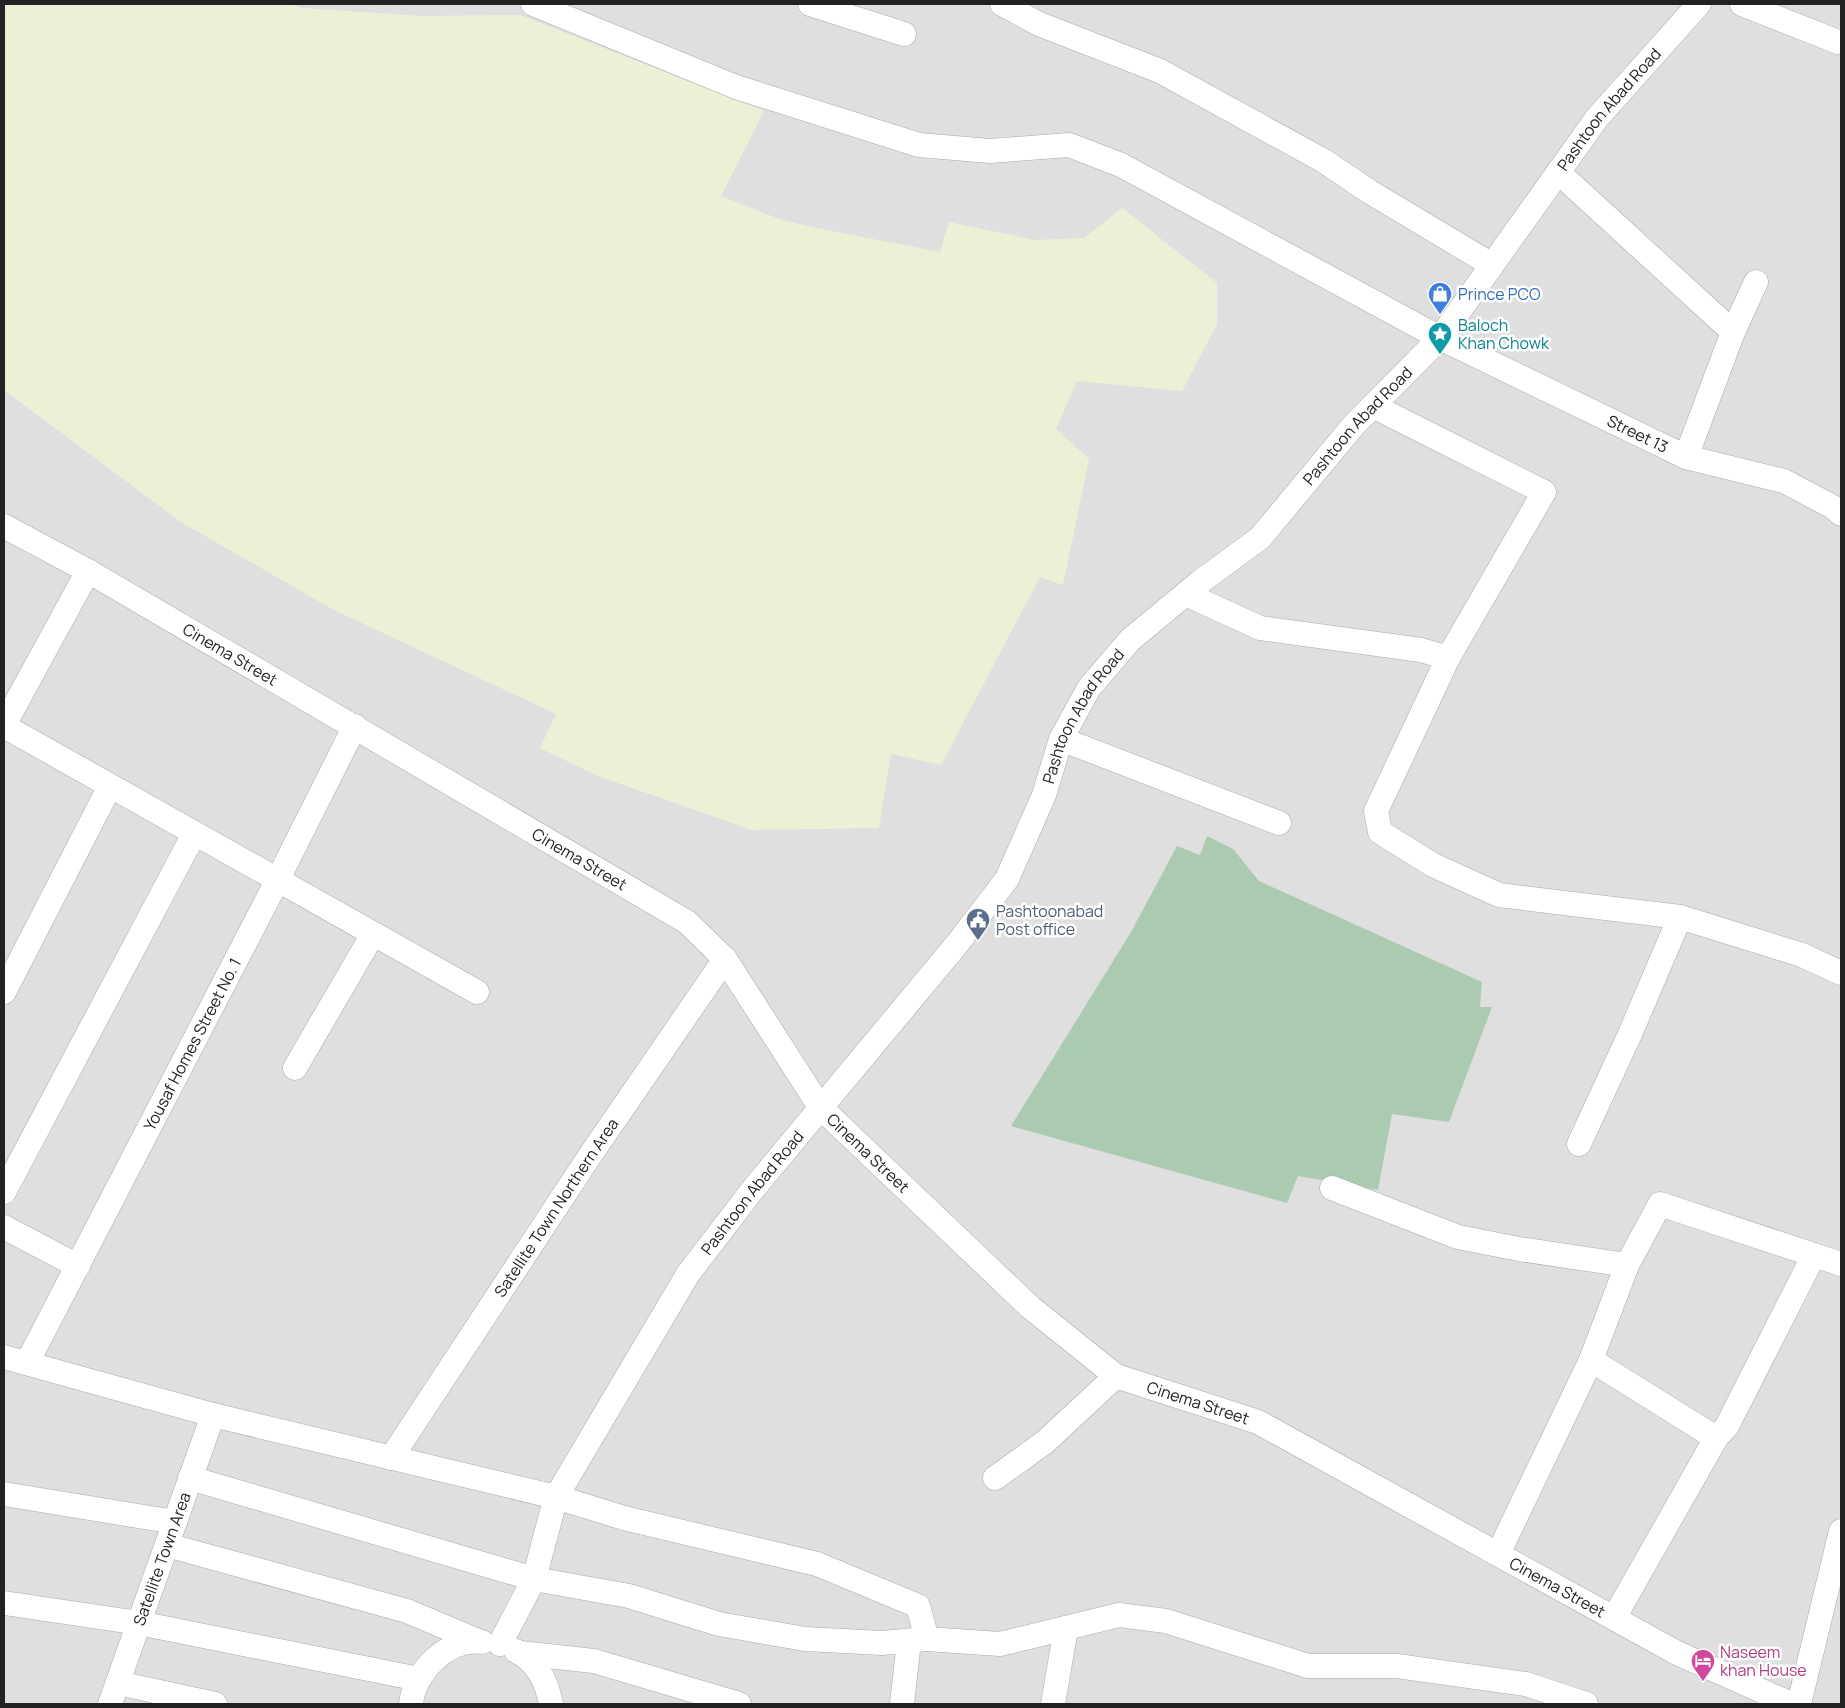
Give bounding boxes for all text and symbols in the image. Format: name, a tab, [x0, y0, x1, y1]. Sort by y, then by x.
street label: Pashtoon Abad Road	[1552, 43, 1666, 175]
shop icon: Prince PCO	[1427, 281, 1453, 315]
place label: Prince PCO	[1458, 283, 1541, 305]
place label: Baloch Khan Chowk	[1458, 314, 1550, 354]
place icon: Baloch Khan Chowk	[1427, 321, 1453, 355]
street label: Pashtoon Abad Road	[1298, 362, 1417, 489]
street label: Street 13	[1604, 410, 1672, 458]
street label: Cinema Street	[179, 618, 282, 691]
street label: Pashtoon Abad Road	[1037, 644, 1129, 786]
street label: Cinema Street	[528, 823, 631, 895]
place label: Pashtoonabad Post office	[996, 900, 1103, 940]
public building icon: Pashtoonabad Post office	[965, 907, 991, 941]
street label: Yousaf Homes Street No. 1	[138, 954, 246, 1134]
street label: Cinema Street	[822, 1108, 914, 1198]
street label: Satellite Town Northern Area	[489, 1114, 623, 1301]
street label: Pashtoon Abad Road	[696, 1126, 808, 1259]
street label: Cinema Street	[1144, 1376, 1252, 1429]
street label: Satellite Town Area	[128, 1489, 196, 1629]
street label: Cinema Street	[1506, 1552, 1609, 1622]
place label: Naseem khan House	[1720, 1641, 1807, 1681]
hotel icon: Naseem khan House	[1690, 1648, 1716, 1682]

